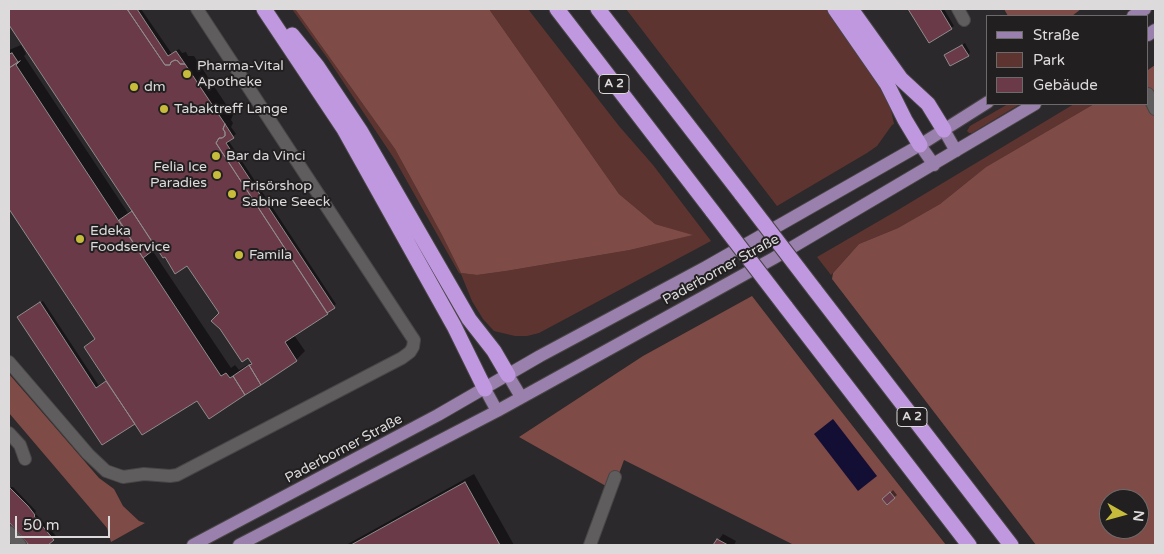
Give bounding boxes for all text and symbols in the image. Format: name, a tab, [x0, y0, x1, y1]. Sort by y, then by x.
legend	[986, 15, 1149, 105]
text: Straße	[1033, 26, 1079, 44]
text: Park	[1033, 51, 1065, 69]
place label: Pharma-Vital Apotheke	[197, 58, 284, 90]
marker: Pharma-Vital Apotheke	[181, 68, 193, 80]
road number: A 2	[599, 74, 629, 94]
text: Gebäude	[1033, 76, 1098, 94]
place label: dm	[144, 79, 166, 95]
marker: dm	[128, 81, 140, 93]
place label: Tabaktreff Lange	[174, 101, 288, 117]
marker: Tabaktreff Lange	[158, 103, 170, 115]
place label: Bar da Vinci	[226, 148, 305, 164]
marker: Bar da Vinci	[210, 150, 222, 162]
place label: Felia Ice Paradies	[150, 159, 207, 192]
marker: Felia Ice Paradies	[211, 169, 223, 181]
place label: Frisörshop Sabine Seeck	[242, 178, 330, 210]
marker: Frisörshop Sabine Seeck	[226, 188, 238, 200]
place label: Edeka Foodservice	[90, 223, 170, 256]
street label: Paderborner Straße	[660, 231, 782, 309]
marker: Edeka Foodservice	[74, 233, 86, 245]
place label: Famila	[249, 247, 292, 263]
marker: Famila	[233, 249, 245, 261]
road number: A 2	[897, 408, 927, 427]
street label: Paderborner Straße	[282, 411, 406, 487]
north arrow	[1099, 489, 1149, 539]
scale bar	[18, 506, 112, 538]
text: N	[1129, 509, 1148, 522]
text: 50 m	[23, 516, 60, 534]

